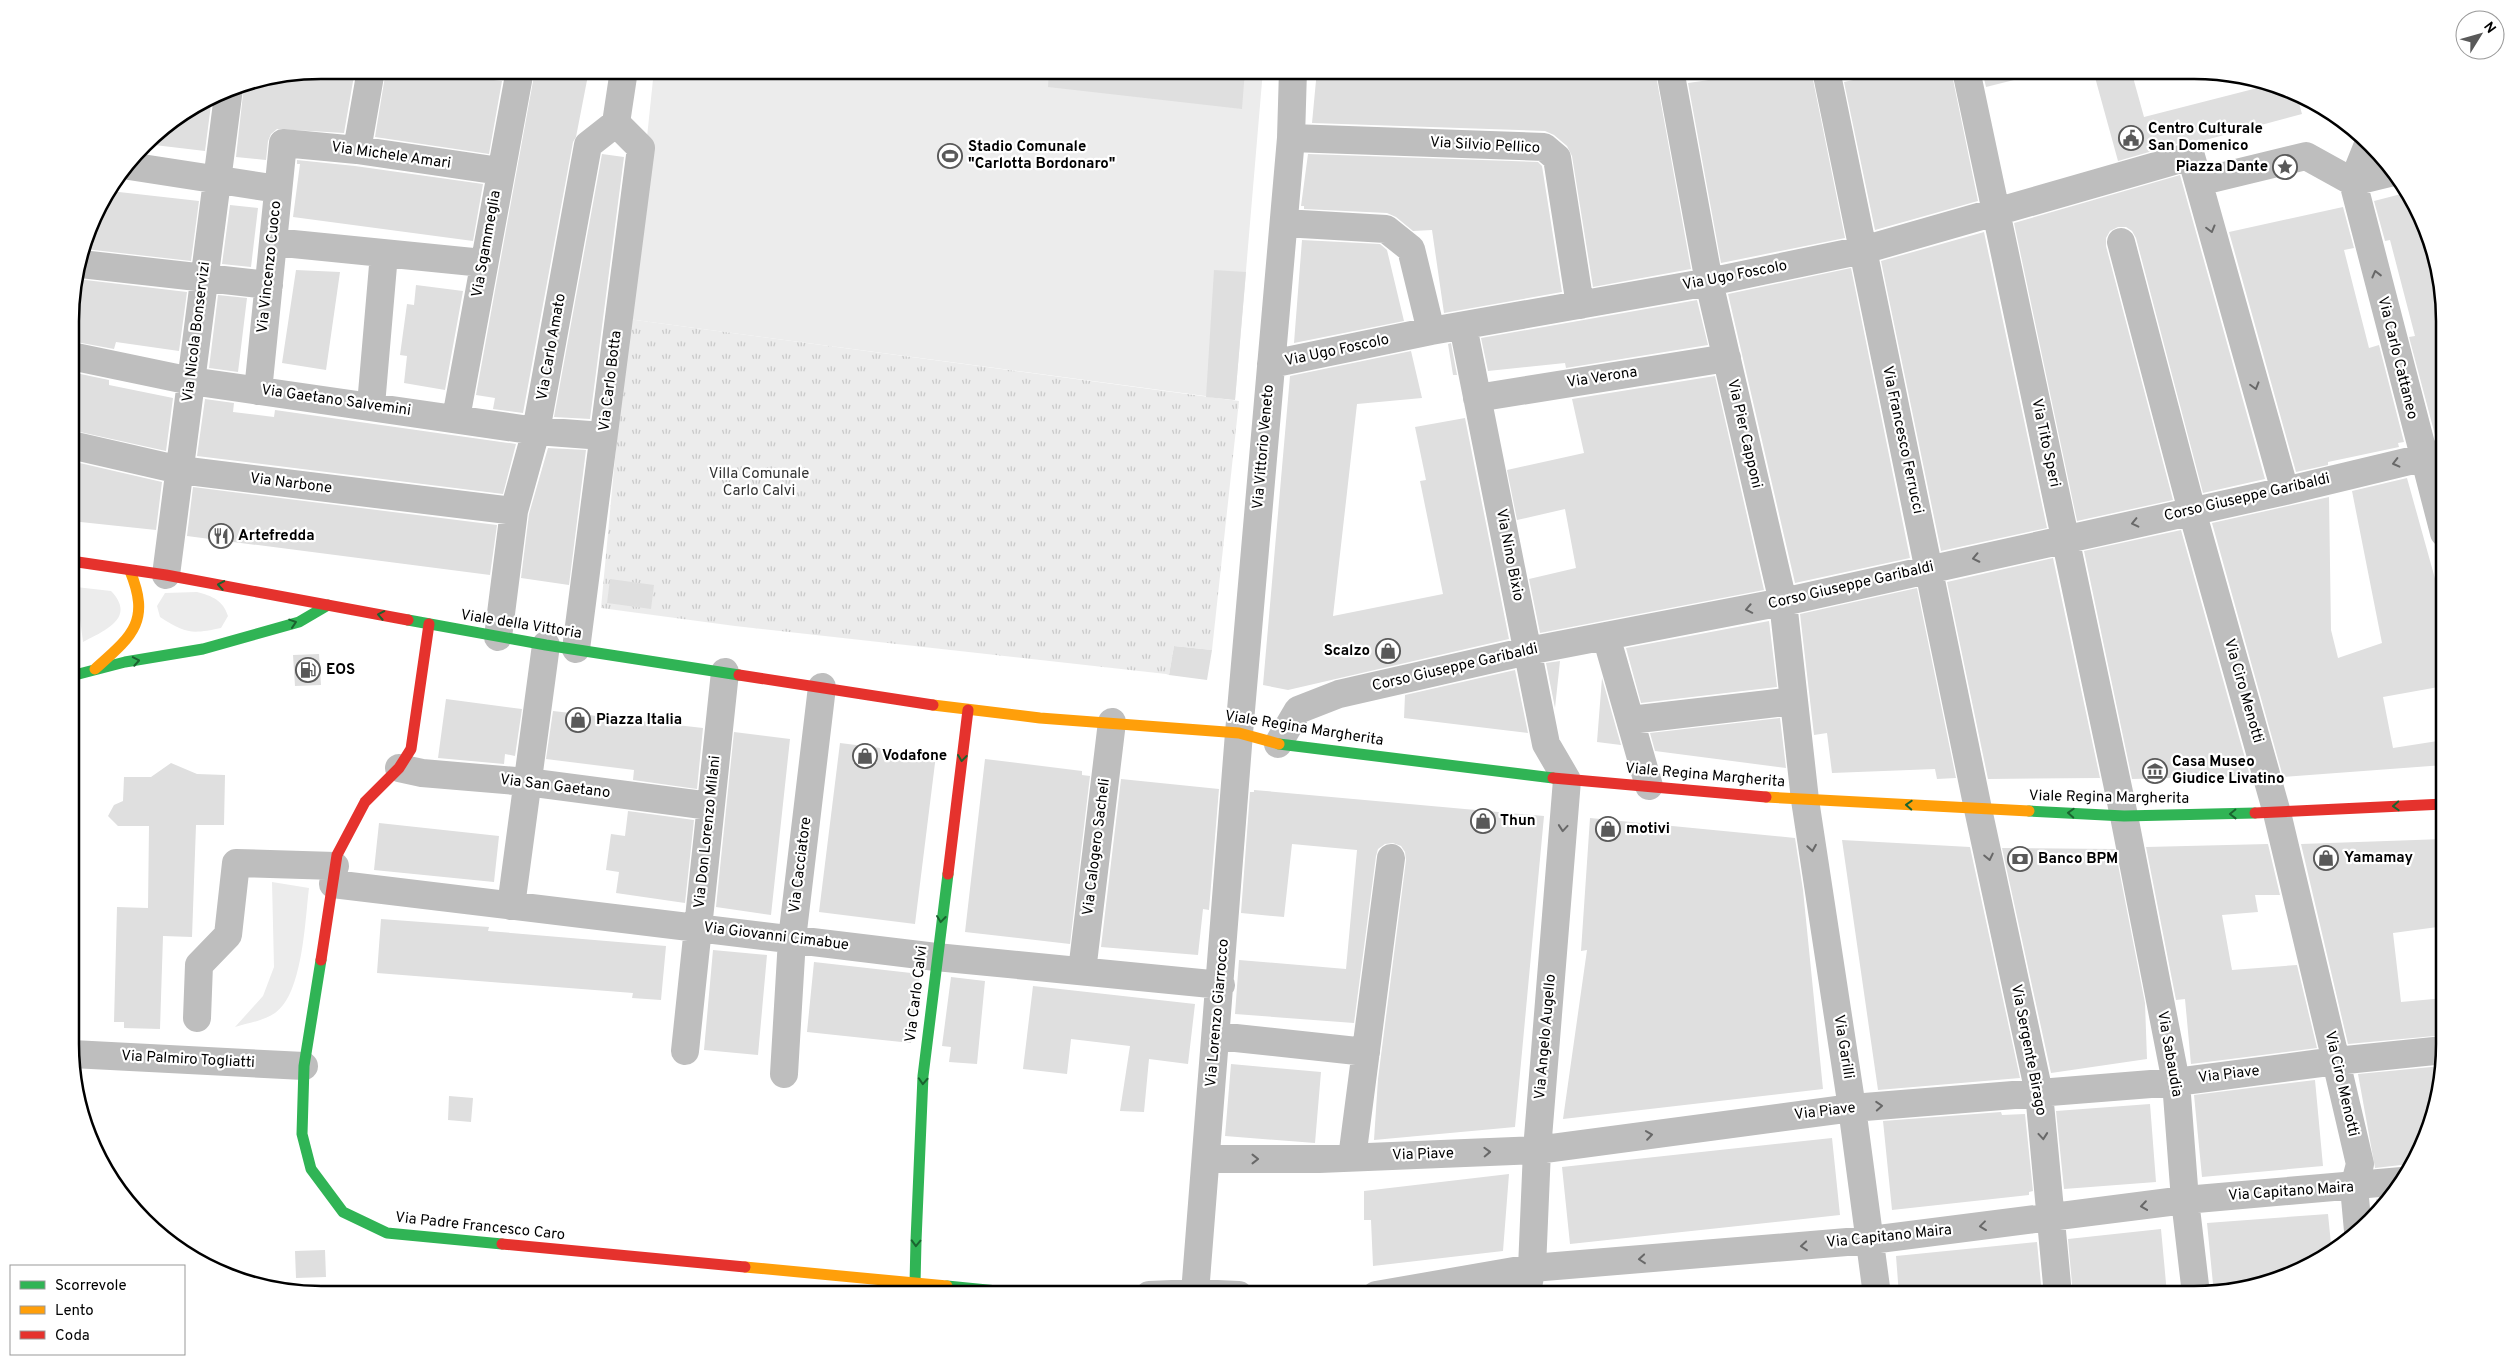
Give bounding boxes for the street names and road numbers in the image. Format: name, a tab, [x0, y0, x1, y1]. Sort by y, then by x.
street label: Via Silvio Pellico	[1429, 134, 1541, 158]
street label: Via Michele Amari	[330, 138, 452, 174]
street label: Via Sgammeglia	[468, 189, 506, 299]
street label: Via Vincenzo Cuoco	[254, 200, 286, 334]
street label: Via Ugo Foscolo	[1681, 257, 1789, 295]
street label: Via Nicola Bonservizi	[179, 261, 215, 403]
street label: Via Carlo Amato	[533, 292, 571, 402]
street label: Via Carlo Cattaneo	[2373, 294, 2421, 422]
street label: Via Carlo Botta	[595, 330, 627, 432]
street label: Via Ugo Foscolo	[1283, 331, 1391, 371]
street label: Via Verona	[1565, 363, 1639, 393]
street label: Via Francesco Ferrucci	[1877, 364, 1927, 516]
street label: Via Pier Capponi	[1722, 378, 1766, 490]
street label: Via Gaetano Salvemini	[260, 381, 412, 421]
street label: Via Vittorio Veneto	[1249, 384, 1279, 510]
street label: Via Tito Speri	[2026, 397, 2064, 489]
street label: Via Narbone	[249, 470, 333, 498]
street label: Corso Giuseppe Garibaldi	[2162, 470, 2332, 526]
street label: Via Nino Bixio	[1491, 507, 1527, 603]
street label: Corso Giuseppe Garibaldi	[1766, 558, 1936, 614]
street label: Viale della Vittoria	[459, 606, 583, 644]
street label: Via Ciro Menotti	[2219, 637, 2267, 745]
street label: Corso Giuseppe Garibaldi	[1370, 640, 1540, 696]
street label: Viale Regina Margherita	[1223, 707, 1385, 751]
street label: Via Don Lorenzo Milani	[691, 755, 725, 909]
street label: Viale Regina Margherita	[1624, 760, 1786, 792]
street label: Via San Gaetano	[499, 771, 611, 803]
street label: Via Calogero Sacheli	[1079, 777, 1115, 917]
street label: Viale Regina Margherita	[2029, 787, 2189, 809]
street label: Via Cacciatore	[786, 816, 816, 914]
street label: Via Giovanni Cimabue	[702, 919, 850, 955]
street label: Via Lorenzo Giarrocco	[1202, 938, 1234, 1088]
street label: Via Carlo Calvi	[902, 945, 932, 1043]
street label: Via Angelo Augello	[1531, 973, 1561, 1101]
street label: Via Sergente Birago	[2006, 983, 2050, 1117]
street label: Via Sabaudia	[2152, 1010, 2186, 1098]
street label: Via Garilli	[1829, 1014, 1857, 1080]
street label: Via Ciro Menotti	[2320, 1029, 2362, 1139]
street label: Via Palmiro Togliatti	[121, 1047, 255, 1073]
street label: Via Piave	[2197, 1062, 2261, 1088]
street label: Via Piave	[1793, 1099, 1857, 1125]
street label: Via Piave	[1392, 1144, 1454, 1166]
street label: Via Capitano Maira	[2227, 1178, 2355, 1206]
street label: Via Padre Francesco Caro	[394, 1209, 566, 1245]
street label: Via Capitano Maira	[1825, 1221, 1953, 1253]

